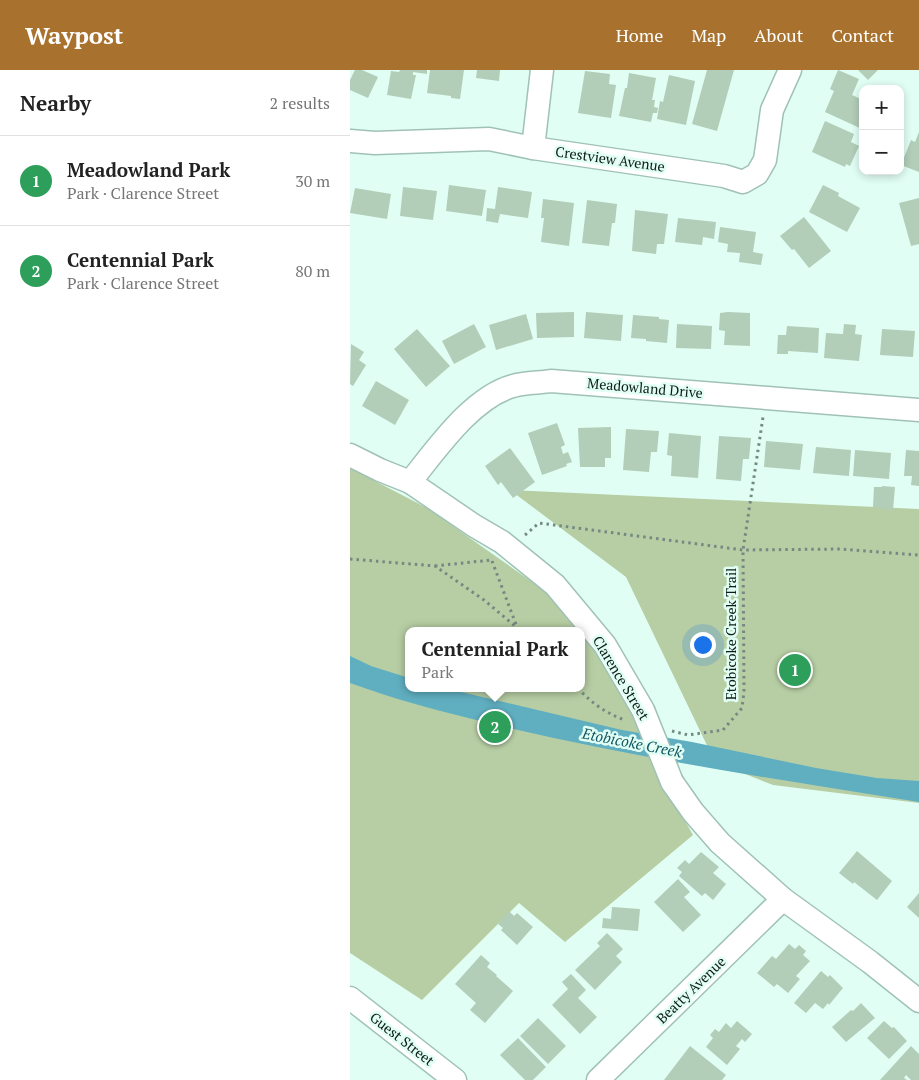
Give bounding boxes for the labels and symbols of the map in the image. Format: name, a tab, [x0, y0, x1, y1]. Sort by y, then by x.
street label: Crestview Avenue	[554, 141, 666, 176]
street label: Meadowland Drive	[586, 373, 704, 402]
street label: Etobicoke Creek Trail	[721, 568, 740, 700]
street label: Clarence Street	[589, 632, 654, 724]
your location	[690, 632, 716, 658]
pin: 1	[779, 651, 811, 689]
pin: 2	[479, 708, 511, 746]
water label: Etobicoke Creek	[580, 722, 684, 762]
street label: Beatty Avenue	[652, 952, 729, 1027]
street label: Guest Street	[366, 1007, 439, 1070]

